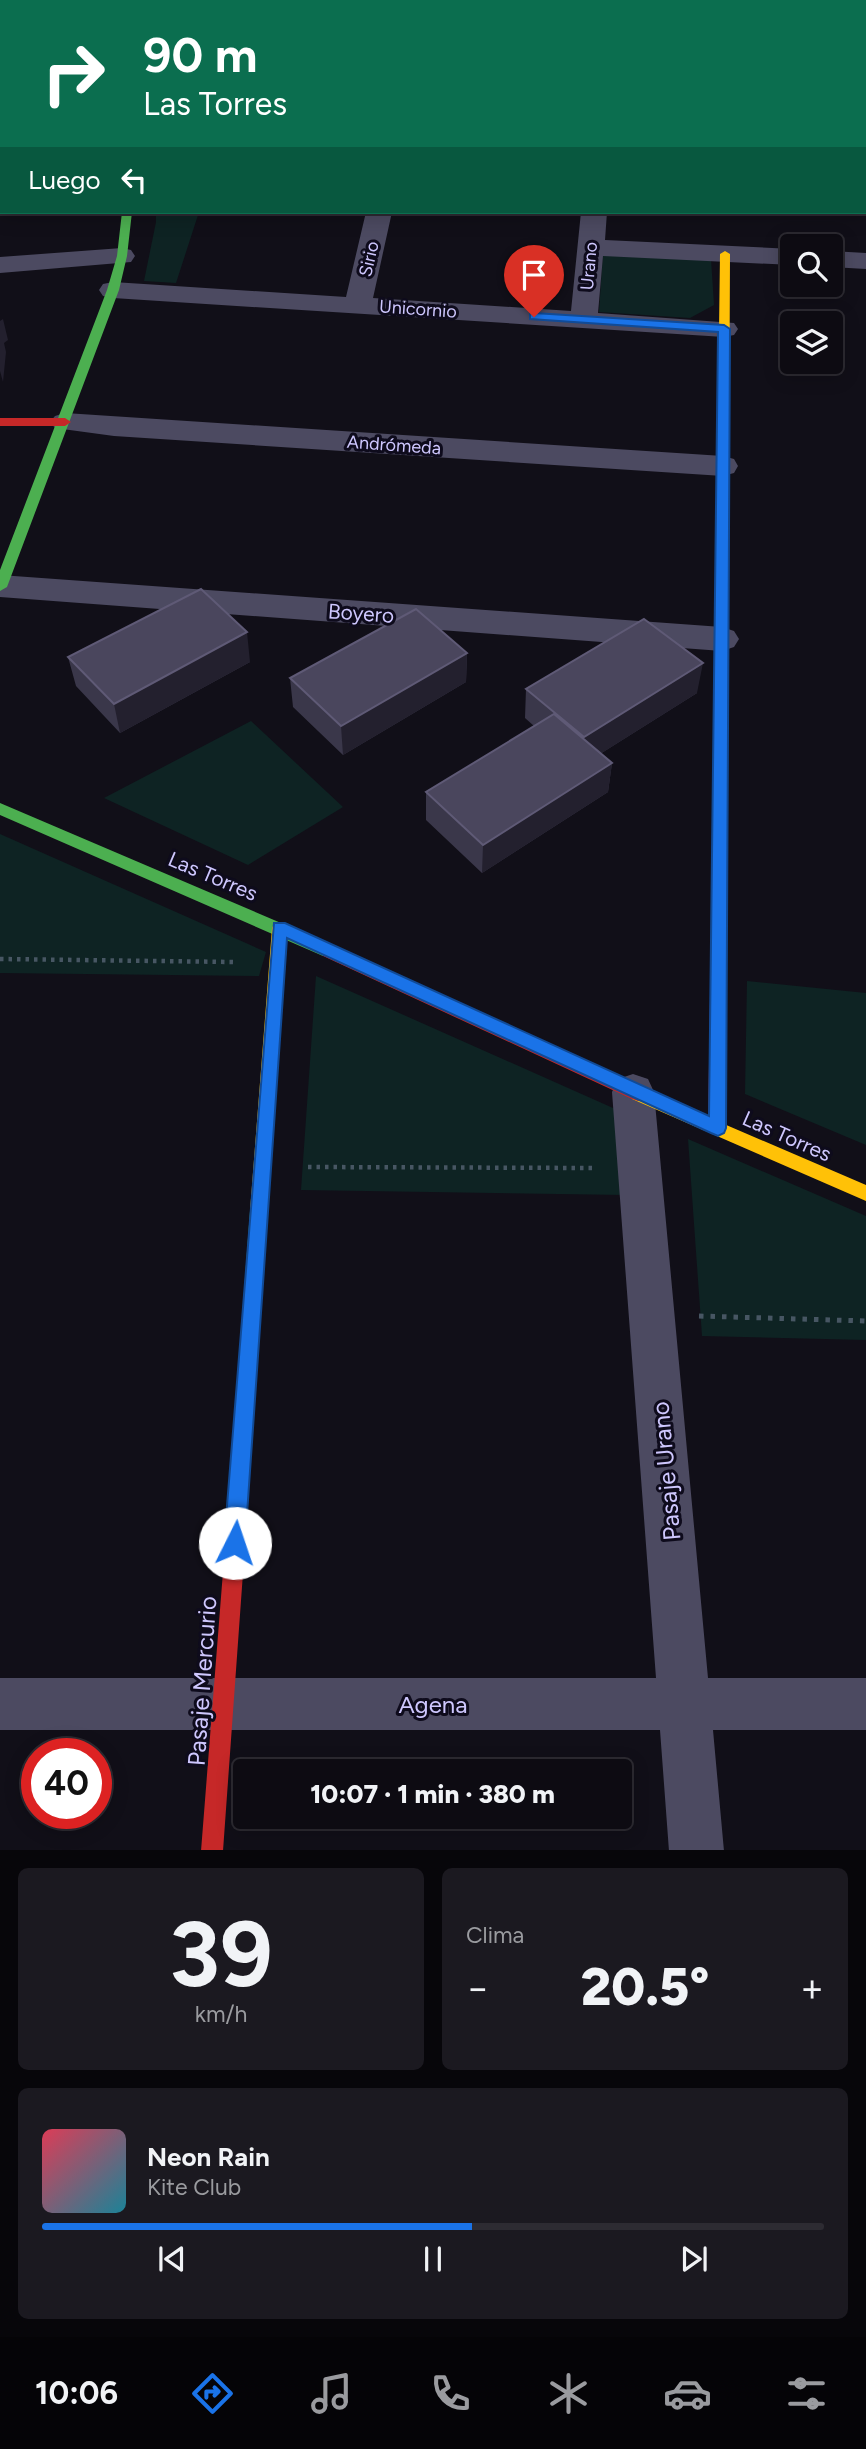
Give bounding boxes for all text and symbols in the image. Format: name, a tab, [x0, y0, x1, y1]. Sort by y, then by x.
text: 90 m	[143, 25, 258, 84]
icon: right	[28, 28, 119, 119]
text: Las Torres	[143, 85, 287, 123]
icon: left	[115, 161, 153, 199]
text: Luego	[28, 164, 101, 196]
map controls	[780, 234, 843, 374]
button: search	[780, 234, 843, 297]
street label: Sirio	[354, 239, 384, 279]
street label: Urano	[576, 241, 602, 291]
pin	[504, 245, 564, 317]
icon: arrive	[515, 256, 553, 294]
street label: Unicornio	[378, 295, 458, 323]
button: layers	[780, 311, 843, 374]
street label: Andrómeda	[346, 431, 442, 459]
street label: Boyero	[327, 598, 395, 628]
street label: Las Torres	[165, 846, 261, 906]
street label: Las Torres	[739, 1105, 835, 1167]
street label: Pasaje Urano	[645, 1400, 687, 1542]
position arrow	[198, 1506, 272, 1580]
street label: Pasaje Mercurio	[182, 1595, 222, 1767]
street label: Agena	[399, 1690, 467, 1719]
speed limit sign: 40	[21, 1738, 112, 1829]
text: 10:07 · 1 min · 380 m	[310, 1778, 555, 1810]
text: 39	[169, 1900, 273, 2009]
text: Clima	[466, 1921, 524, 1949]
text: 20.5°	[581, 1956, 709, 2018]
text: −	[466, 1965, 490, 2011]
text: +	[800, 1965, 824, 2011]
text: km/h	[195, 2000, 247, 2028]
text: Neon Rain	[147, 2141, 270, 2173]
text: Kite Club	[147, 2173, 241, 2201]
icon: previous	[153, 2240, 191, 2278]
icon: pause	[414, 2240, 452, 2278]
icon: next	[675, 2240, 713, 2278]
icon: directions	[188, 2369, 237, 2418]
icon: music	[307, 2369, 356, 2418]
icon: phone	[426, 2369, 475, 2418]
icon: climate	[544, 2369, 593, 2418]
icon: car	[663, 2369, 712, 2418]
icon: filters	[782, 2369, 831, 2418]
text: 10:06	[35, 2374, 118, 2412]

